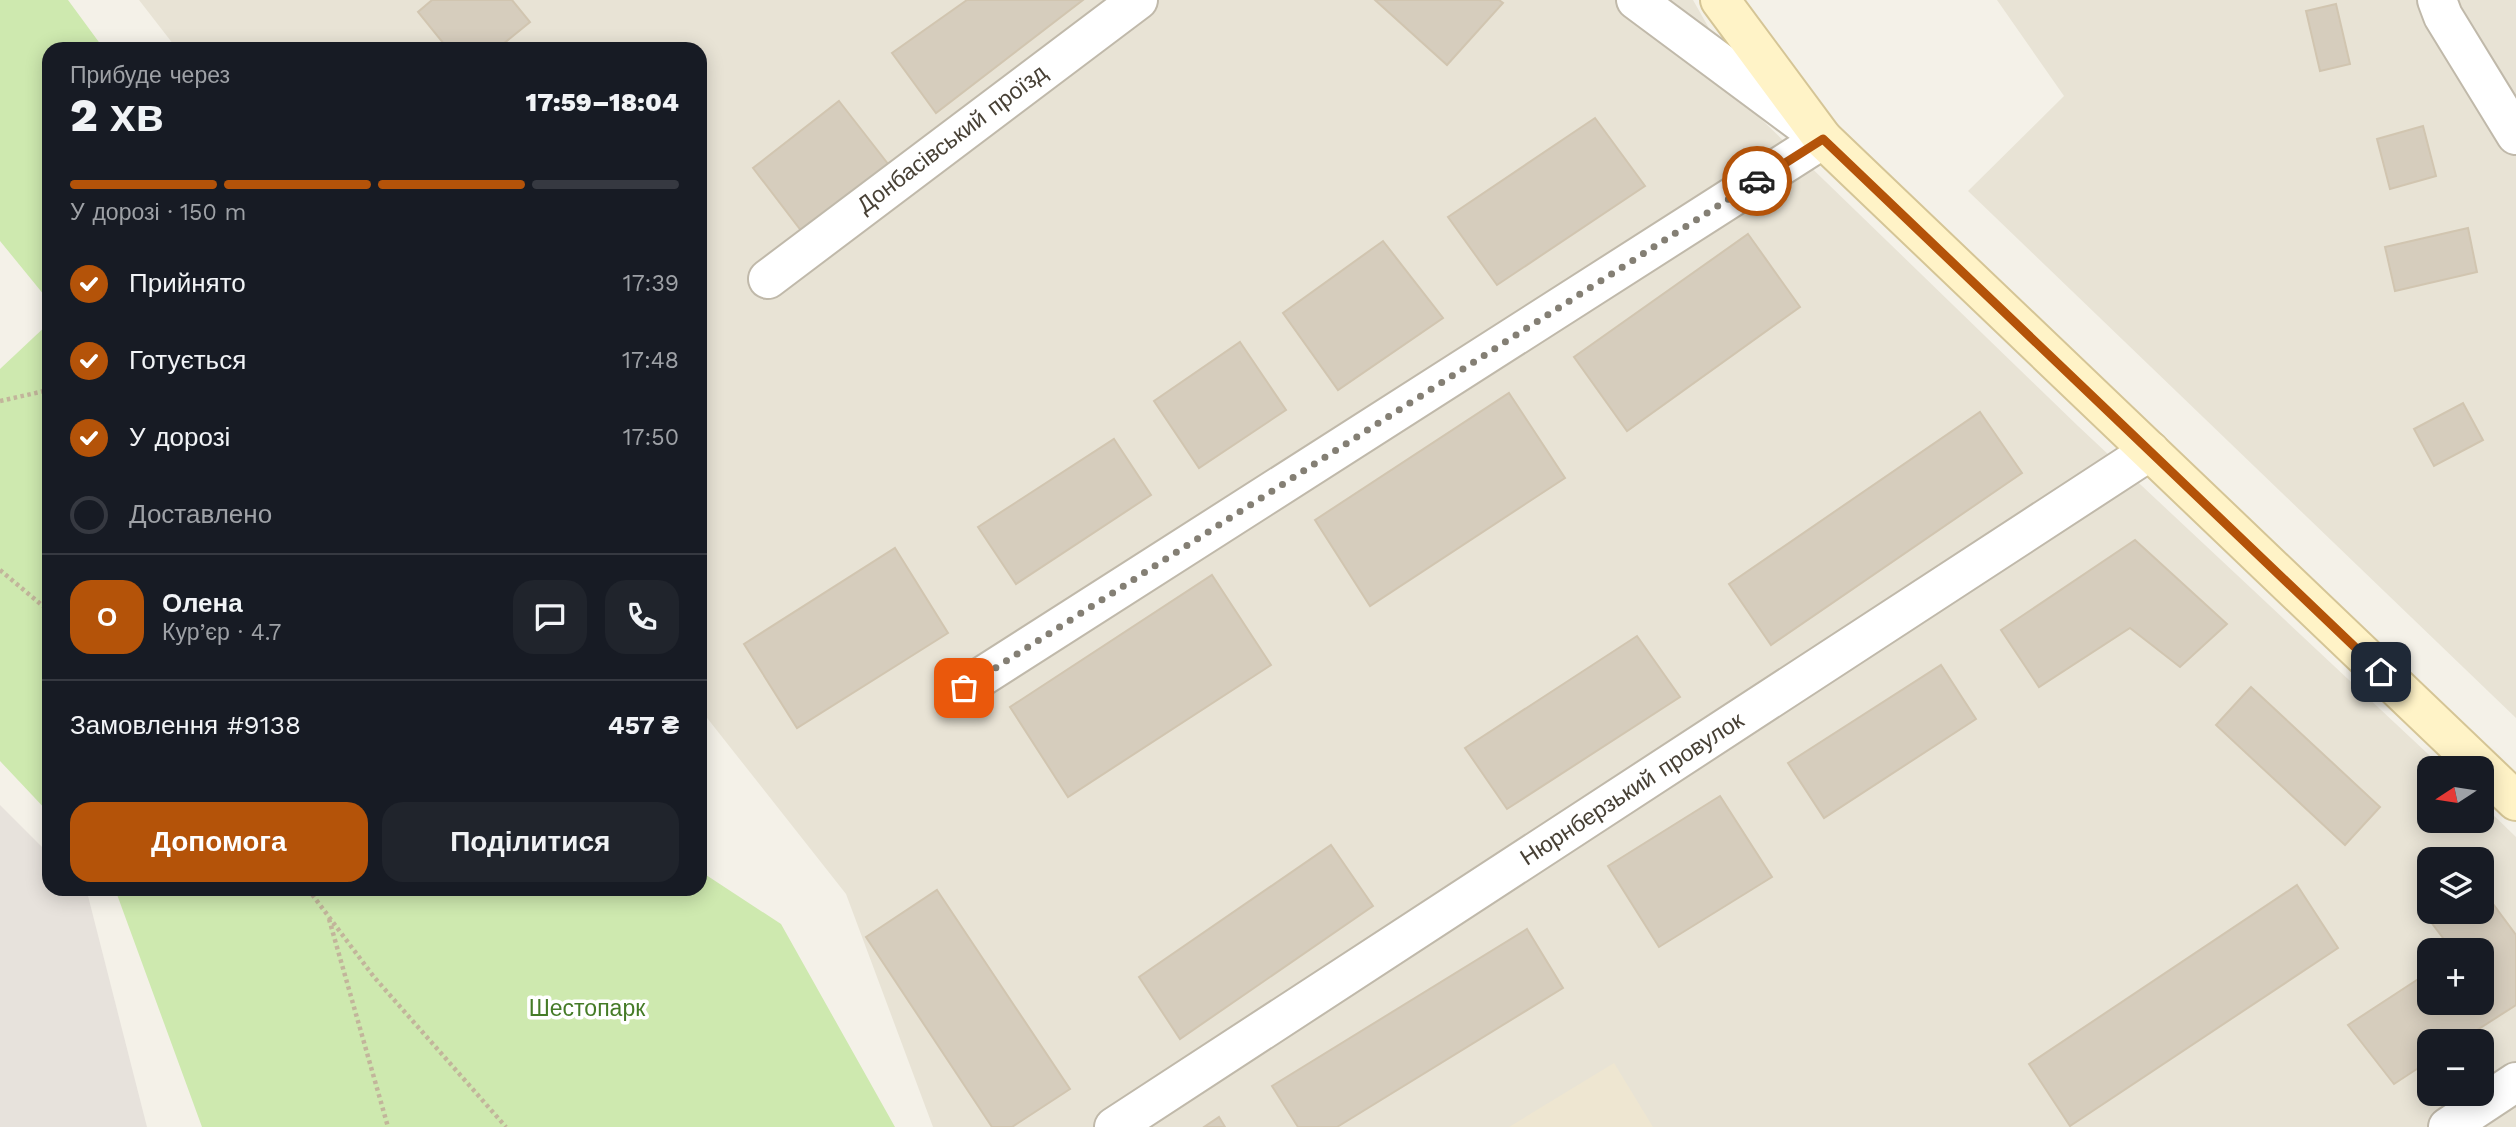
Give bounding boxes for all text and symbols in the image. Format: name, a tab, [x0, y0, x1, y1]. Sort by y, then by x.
street label: Донбасівський проїзд	[852, 59, 1053, 219]
text: Прибуде через	[70, 62, 230, 89]
text: 17:59–18:04	[526, 87, 679, 117]
text: 2 хв	[70, 88, 164, 142]
courier	[1722, 146, 1792, 216]
icon: car	[1738, 162, 1776, 200]
text: У дорозі · 150 m	[70, 199, 247, 226]
icon: check	[70, 265, 108, 303]
text: Прийнято	[129, 268, 246, 298]
text: 17:39	[623, 270, 679, 297]
icon: check	[70, 342, 108, 380]
text: Готується	[129, 345, 246, 375]
text: 17:48	[622, 347, 679, 374]
icon: check	[70, 419, 108, 457]
text: У дорозі	[129, 422, 230, 452]
text: 17:50	[623, 424, 679, 451]
text: Доставлено	[129, 499, 272, 529]
button: chat	[513, 580, 587, 654]
button: phone	[605, 580, 679, 654]
text: Олена	[162, 588, 243, 618]
text: О	[97, 602, 117, 632]
text: Кур’єр · 4.7	[162, 619, 282, 646]
pin	[2351, 642, 2411, 702]
icon: home	[2362, 653, 2400, 691]
pin	[934, 658, 994, 718]
icon: bag	[945, 669, 983, 707]
street label: Нюрнберзький провулок	[1515, 706, 1750, 871]
text: Замовлення #9138	[70, 710, 301, 740]
text: 457 ₴	[608, 710, 679, 740]
north arrow	[2417, 756, 2494, 833]
map controls	[2417, 756, 2494, 1106]
button: Допомога	[70, 802, 368, 882]
button: Поділитися	[382, 802, 679, 882]
button: layers	[2417, 847, 2494, 924]
button: +	[2417, 938, 2494, 1015]
park label: Шестопарк	[529, 995, 646, 1022]
button: −	[2417, 1029, 2494, 1106]

